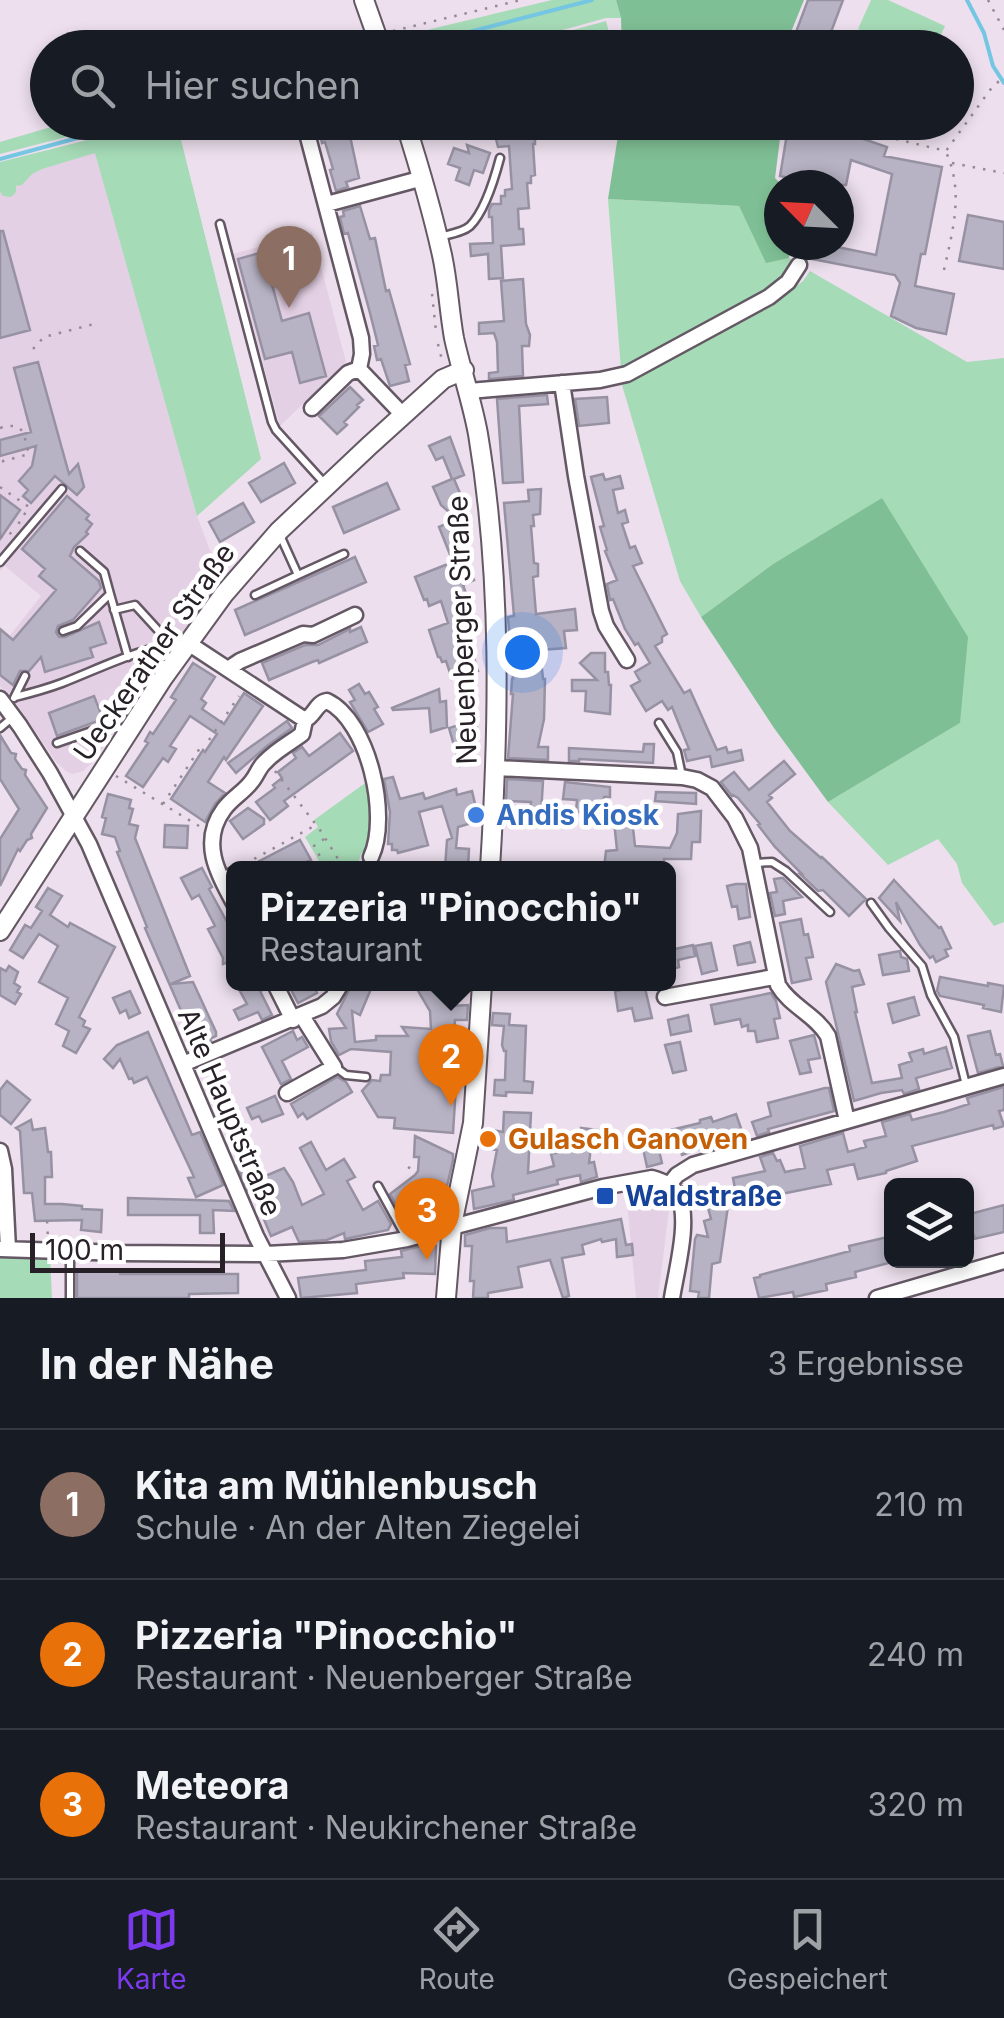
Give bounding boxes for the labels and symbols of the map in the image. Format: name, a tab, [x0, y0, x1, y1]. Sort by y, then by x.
north arrow	[764, 170, 854, 260]
pin: 1	[256, 226, 322, 308]
street label: Neuenberger Straße	[440, 495, 484, 765]
street label: Ueckerather Straße	[66, 537, 242, 767]
your location	[497, 627, 548, 678]
place label: Andis Kiosk	[496, 798, 660, 832]
marker: Andis Kiosk	[465, 804, 487, 826]
street label: Alte Hauptstraße	[171, 1003, 289, 1221]
pin: 2	[418, 1024, 484, 1106]
place label: Gulasch Ganoven	[508, 1122, 748, 1156]
marker: Gulasch Ganoven	[477, 1128, 499, 1150]
pin: 3	[394, 1178, 460, 1260]
place label: Waldstraße	[625, 1179, 782, 1213]
marker: Waldstraße	[594, 1185, 616, 1207]
scale bar	[30, 1228, 225, 1272]

